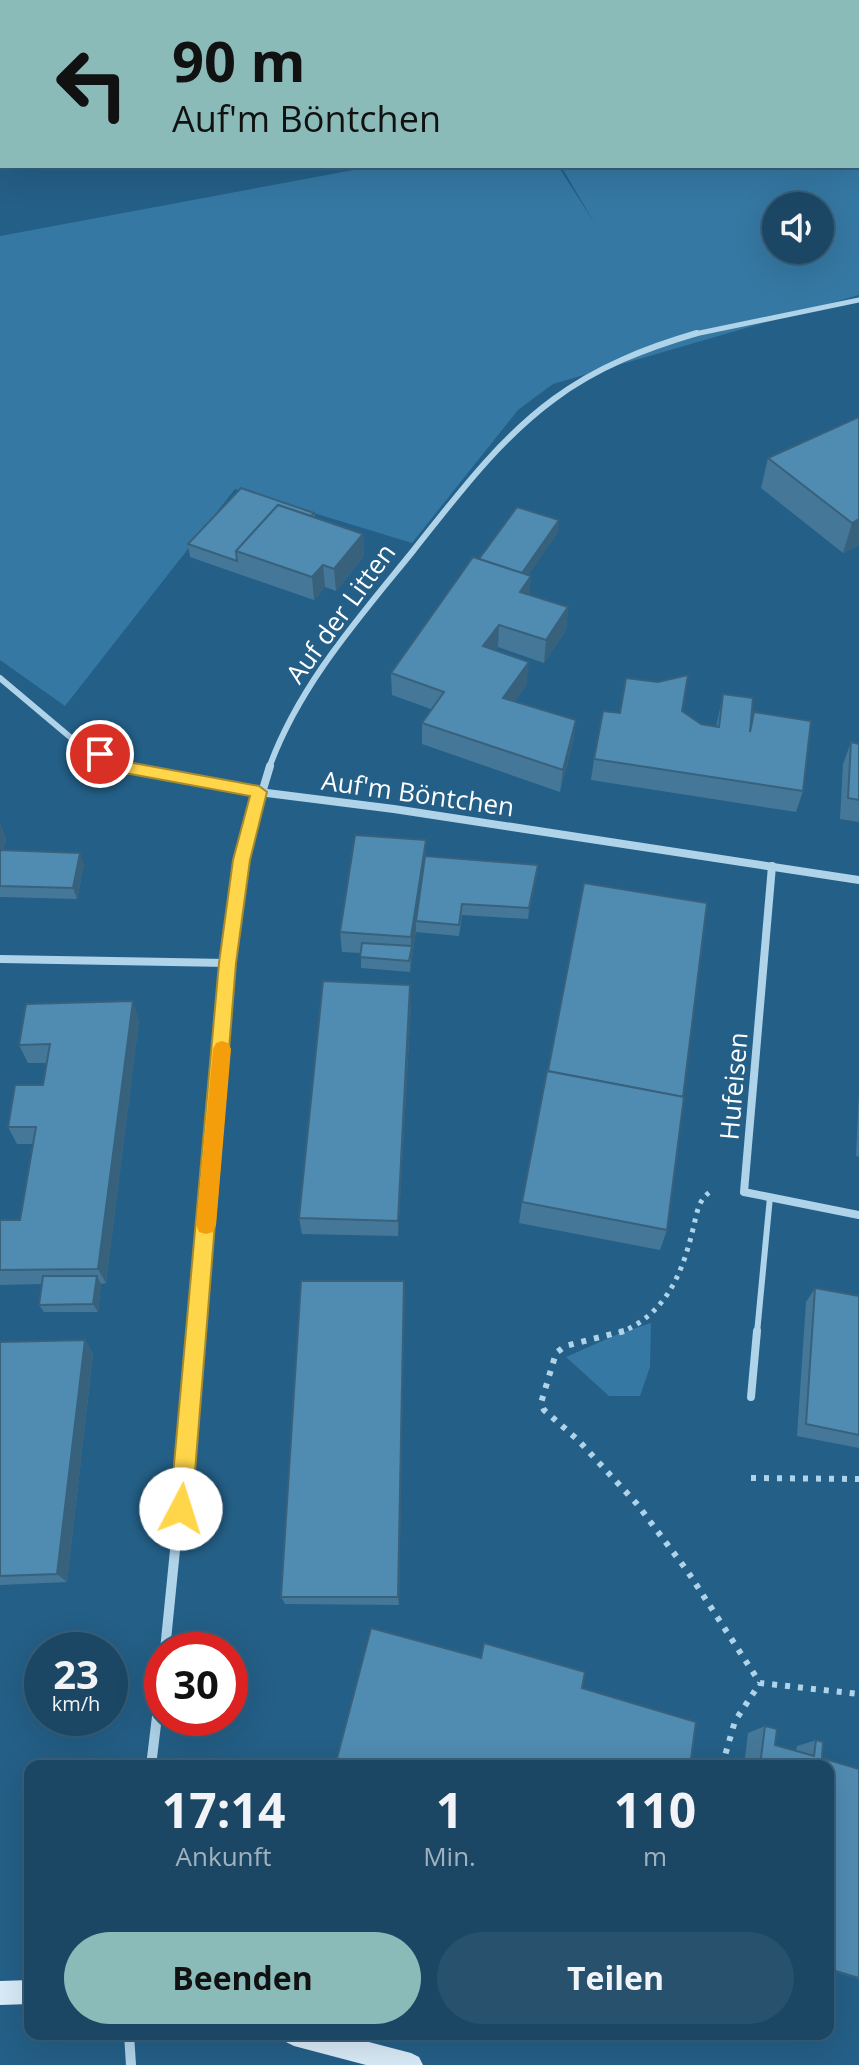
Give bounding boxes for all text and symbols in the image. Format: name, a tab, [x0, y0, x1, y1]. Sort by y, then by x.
text: 90 m	[172, 22, 306, 98]
icon: left	[40, 32, 144, 136]
text: Auf'm Böntchen	[172, 94, 441, 143]
map controls	[762, 192, 834, 264]
button: sound	[762, 192, 834, 264]
street label: Auf der Litten	[277, 536, 403, 690]
pin	[66, 720, 134, 788]
icon: arrive	[78, 732, 122, 776]
street label: Auf'm Böntchen	[319, 762, 517, 824]
street label: Hufeisen	[710, 1031, 756, 1141]
position arrow	[139, 1467, 223, 1551]
speed limit sign: 30	[144, 1632, 248, 1736]
text: 23	[53, 1646, 99, 1701]
text: km/h	[52, 1690, 100, 1717]
text: 17:14	[162, 1777, 285, 1842]
text: 1	[436, 1777, 463, 1842]
text: 110	[614, 1777, 696, 1842]
text: Ankunft	[176, 1838, 272, 1874]
text: Min.	[423, 1838, 476, 1874]
text: m	[643, 1838, 667, 1874]
button: Beenden	[64, 1932, 421, 2024]
button: Teilen	[437, 1932, 794, 2024]

